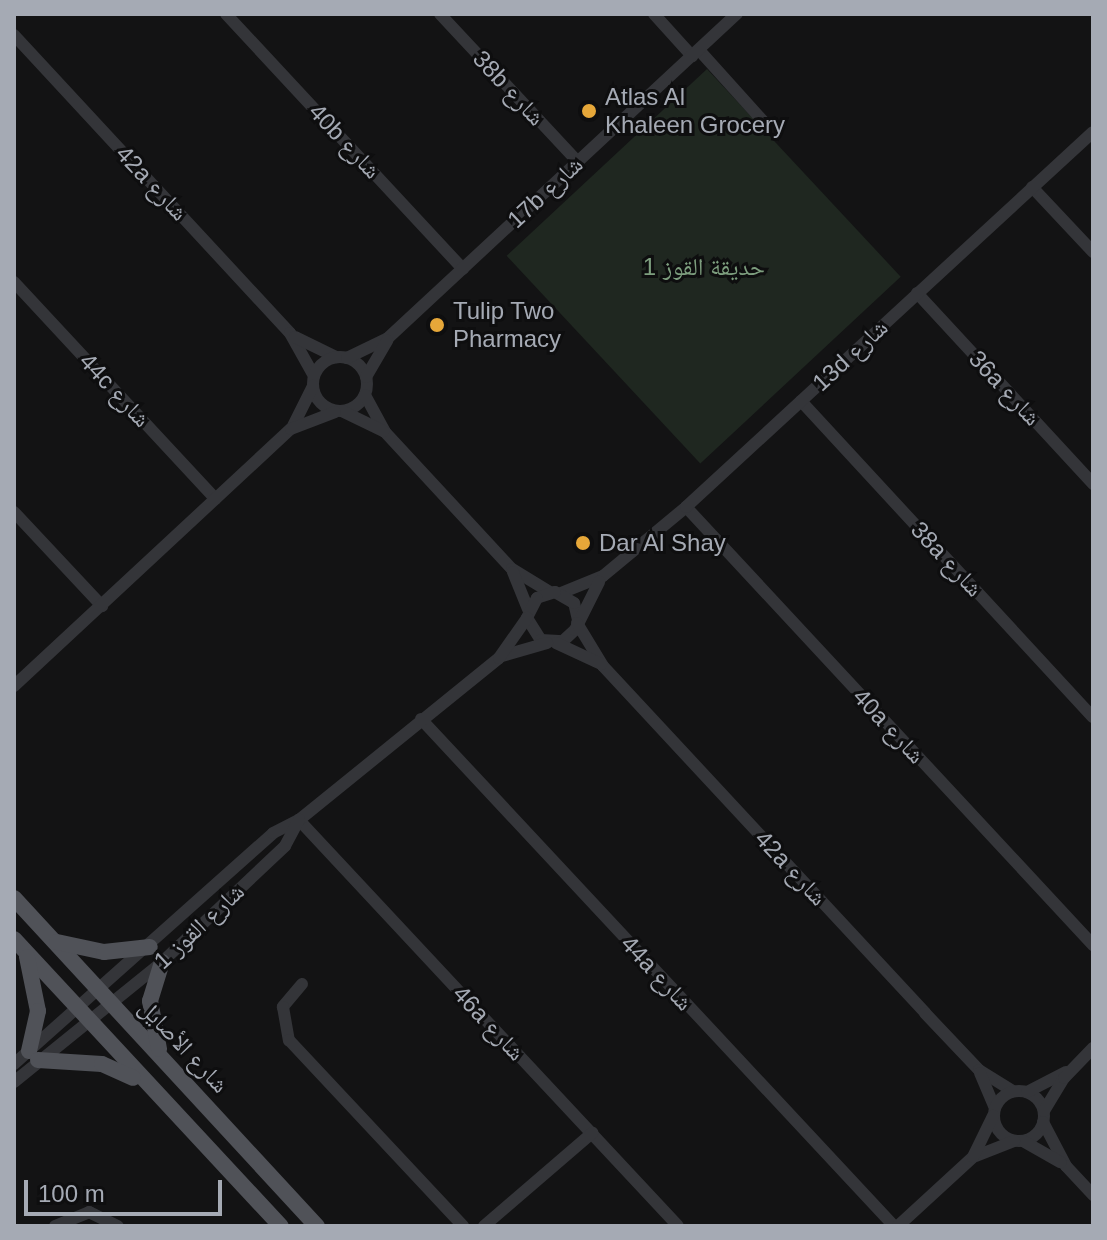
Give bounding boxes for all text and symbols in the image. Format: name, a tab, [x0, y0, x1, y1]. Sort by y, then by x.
street label: 38b شارع	[467, 44, 551, 132]
place label: Atlas Al Khaleen Grocery	[605, 83, 785, 139]
street label: 40b شارع	[303, 97, 387, 185]
marker: Atlas Al Khaleen Grocery	[580, 102, 598, 120]
street label: 42a شارع	[110, 139, 194, 227]
street label: 17b شارع	[501, 150, 589, 234]
park label: حديقة القوز 1	[643, 253, 765, 281]
place label: Tulip Two Pharmacy	[453, 297, 561, 353]
street label: 13d شارع	[806, 313, 894, 397]
marker: Tulip Two Pharmacy	[428, 316, 446, 334]
street label: 36a شارع	[963, 344, 1047, 432]
street label: 44c شارع	[73, 347, 157, 433]
street label: 38a شارع	[905, 515, 989, 603]
place label: Dar Al Shay	[599, 529, 727, 557]
marker: Dar Al Shay	[574, 534, 592, 552]
street label: 40a شارع	[847, 682, 931, 770]
street label: 42a شارع	[749, 824, 833, 912]
street label: شارع القوز 1	[148, 877, 250, 975]
street label: 44a شارع	[615, 929, 699, 1017]
street label: 46a شارع	[447, 979, 531, 1067]
street label: شارع الأصايل	[133, 993, 235, 1099]
scale bar	[28, 1164, 226, 1214]
text: 100 m	[38, 1180, 105, 1207]

